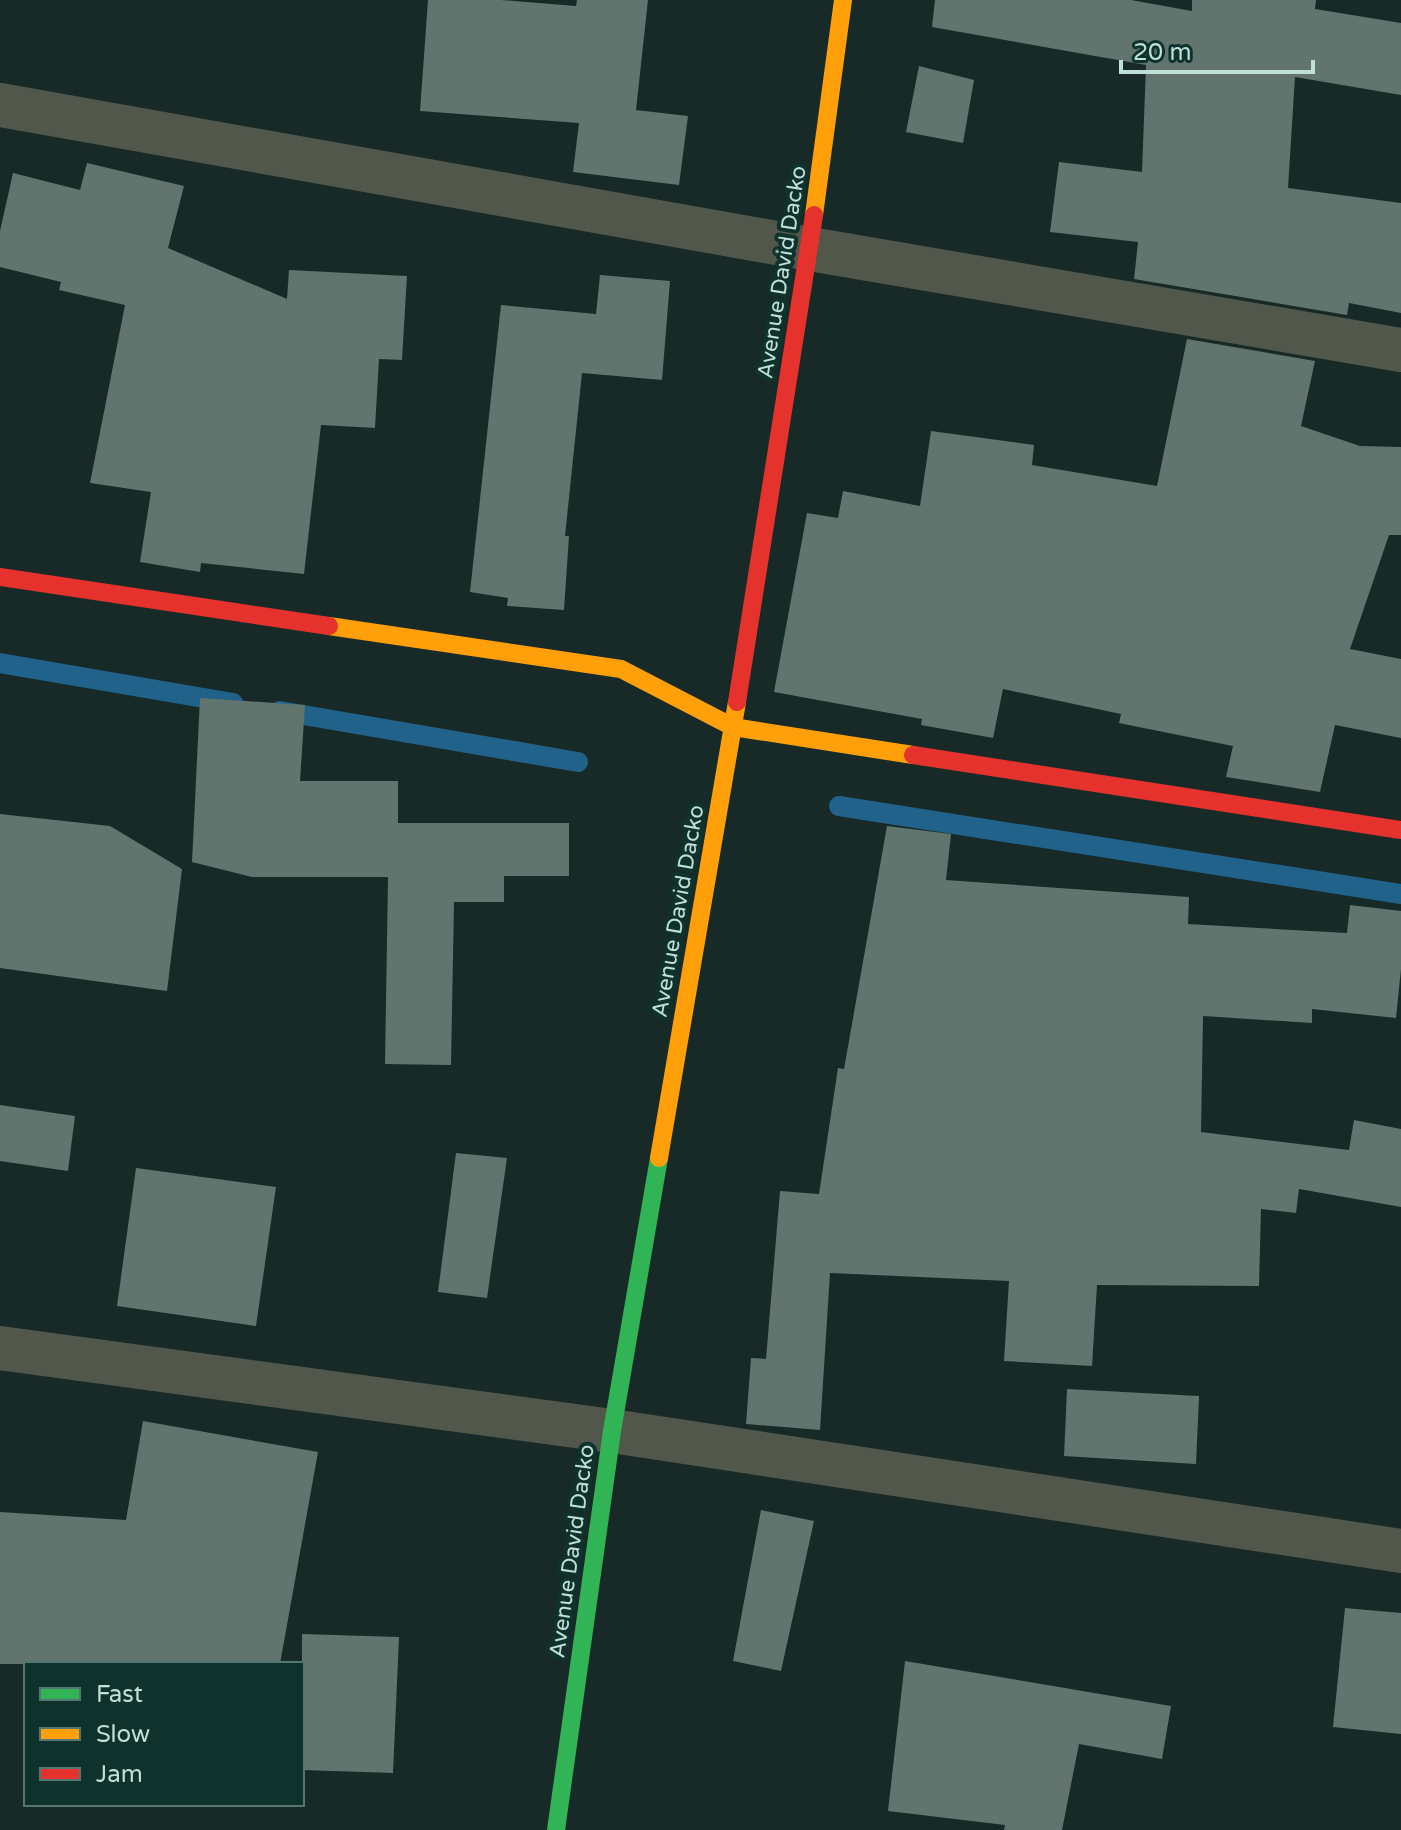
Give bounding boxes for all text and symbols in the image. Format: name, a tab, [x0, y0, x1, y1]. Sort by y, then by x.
scale bar	[1121, 24, 1313, 74]
text: 20 m	[1133, 38, 1191, 67]
street label: Avenue David Dacko	[752, 164, 812, 380]
street label: Avenue David Dacko	[646, 803, 709, 1019]
street label: Avenue David Dacko	[544, 1443, 600, 1660]
legend	[24, 1662, 304, 1806]
text: Fast	[96, 1680, 143, 1709]
text: Slow	[96, 1720, 150, 1749]
text: Jam	[96, 1760, 143, 1789]

